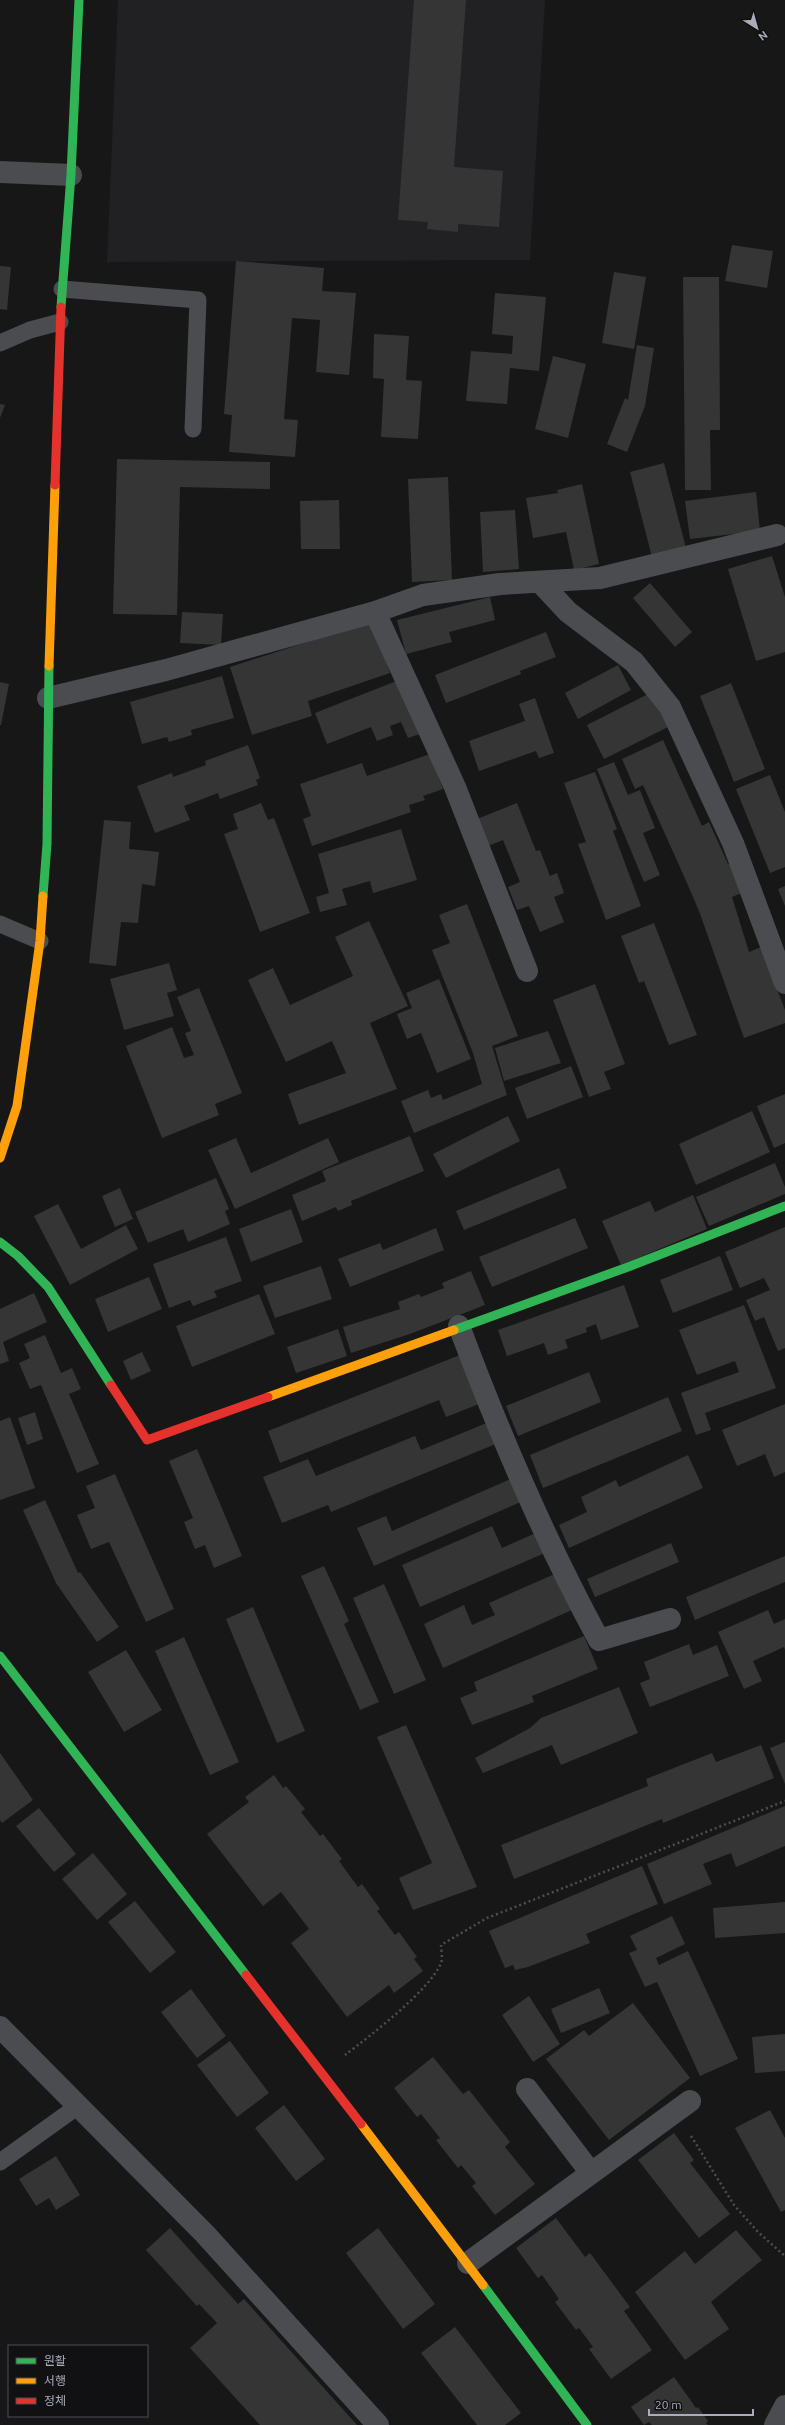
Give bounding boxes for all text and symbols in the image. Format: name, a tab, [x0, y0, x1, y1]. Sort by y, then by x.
north arrow	[737, 8, 777, 48]
text: N	[756, 29, 770, 43]
legend	[8, 2345, 148, 2417]
text: 원활	[44, 2354, 66, 2367]
text: 서행	[44, 2374, 66, 2387]
scale bar	[649, 2391, 753, 2417]
text: 정체	[44, 2394, 66, 2407]
text: 20 m	[655, 2398, 682, 2411]

